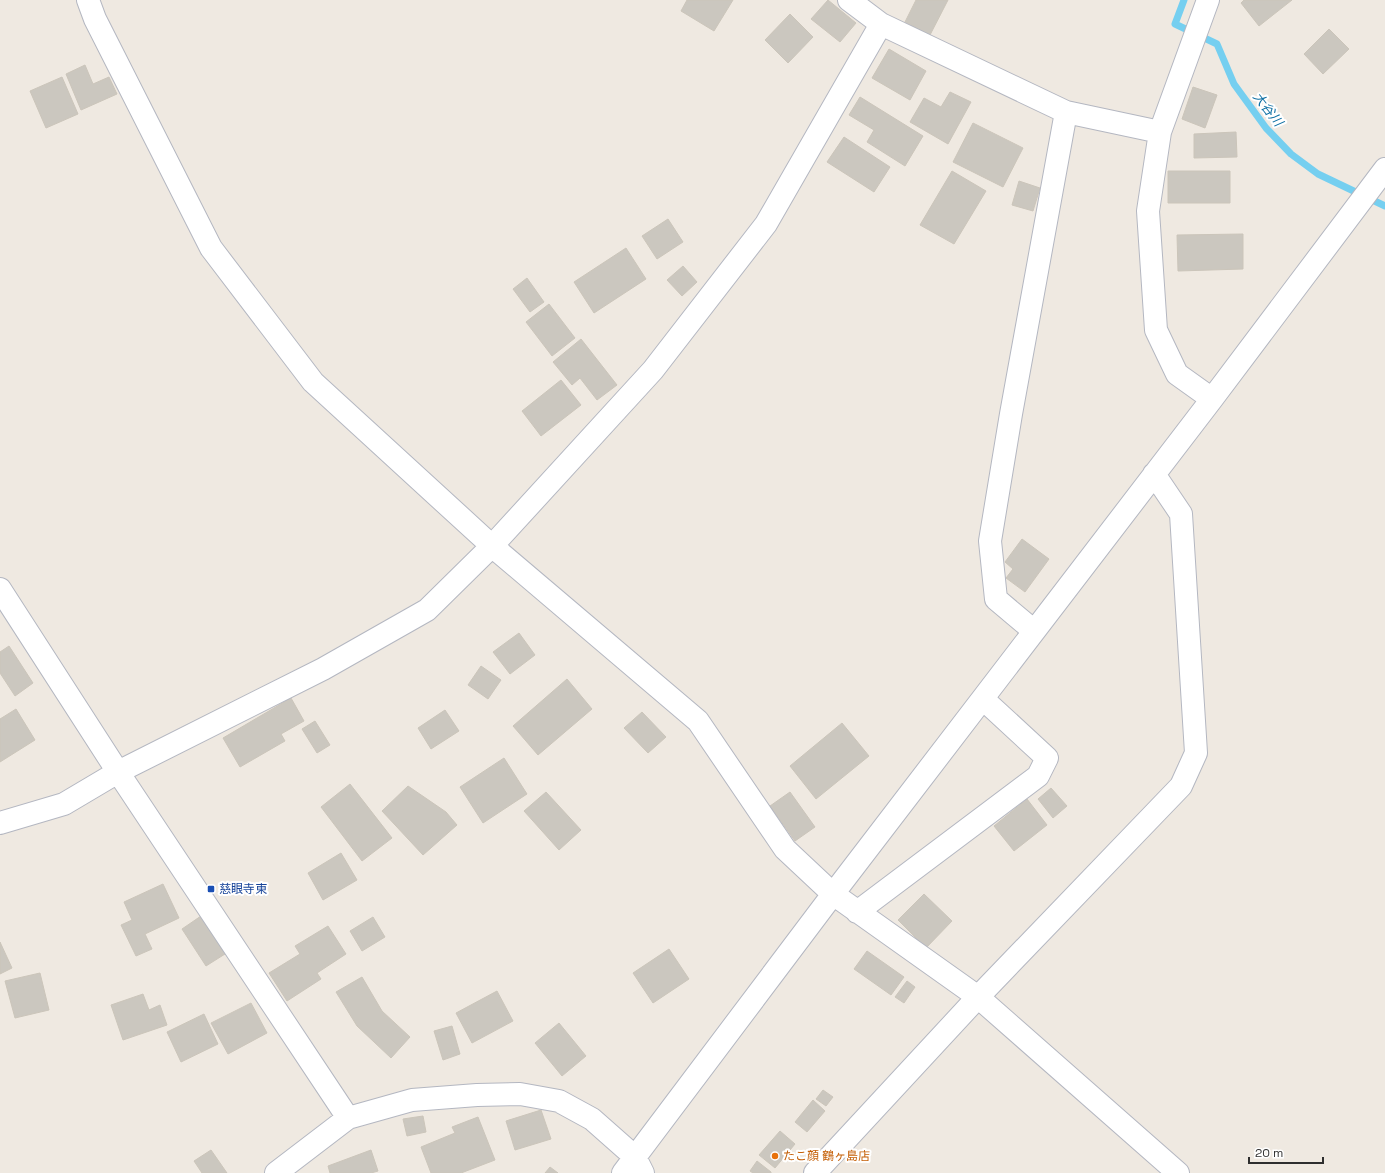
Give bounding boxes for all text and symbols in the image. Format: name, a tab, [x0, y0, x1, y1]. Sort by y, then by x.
water label: 大谷川	[1249, 88, 1288, 131]
place label: 慈眼寺東	[219, 881, 267, 897]
marker: 慈眼寺東	[206, 884, 216, 894]
scale bar	[1249, 1139, 1323, 1165]
text: 20 m	[1255, 1145, 1283, 1161]
place label: たこ顔 鶴ヶ島店	[783, 1148, 870, 1164]
marker: たこ顔 鶴ヶ島店	[770, 1151, 780, 1161]

